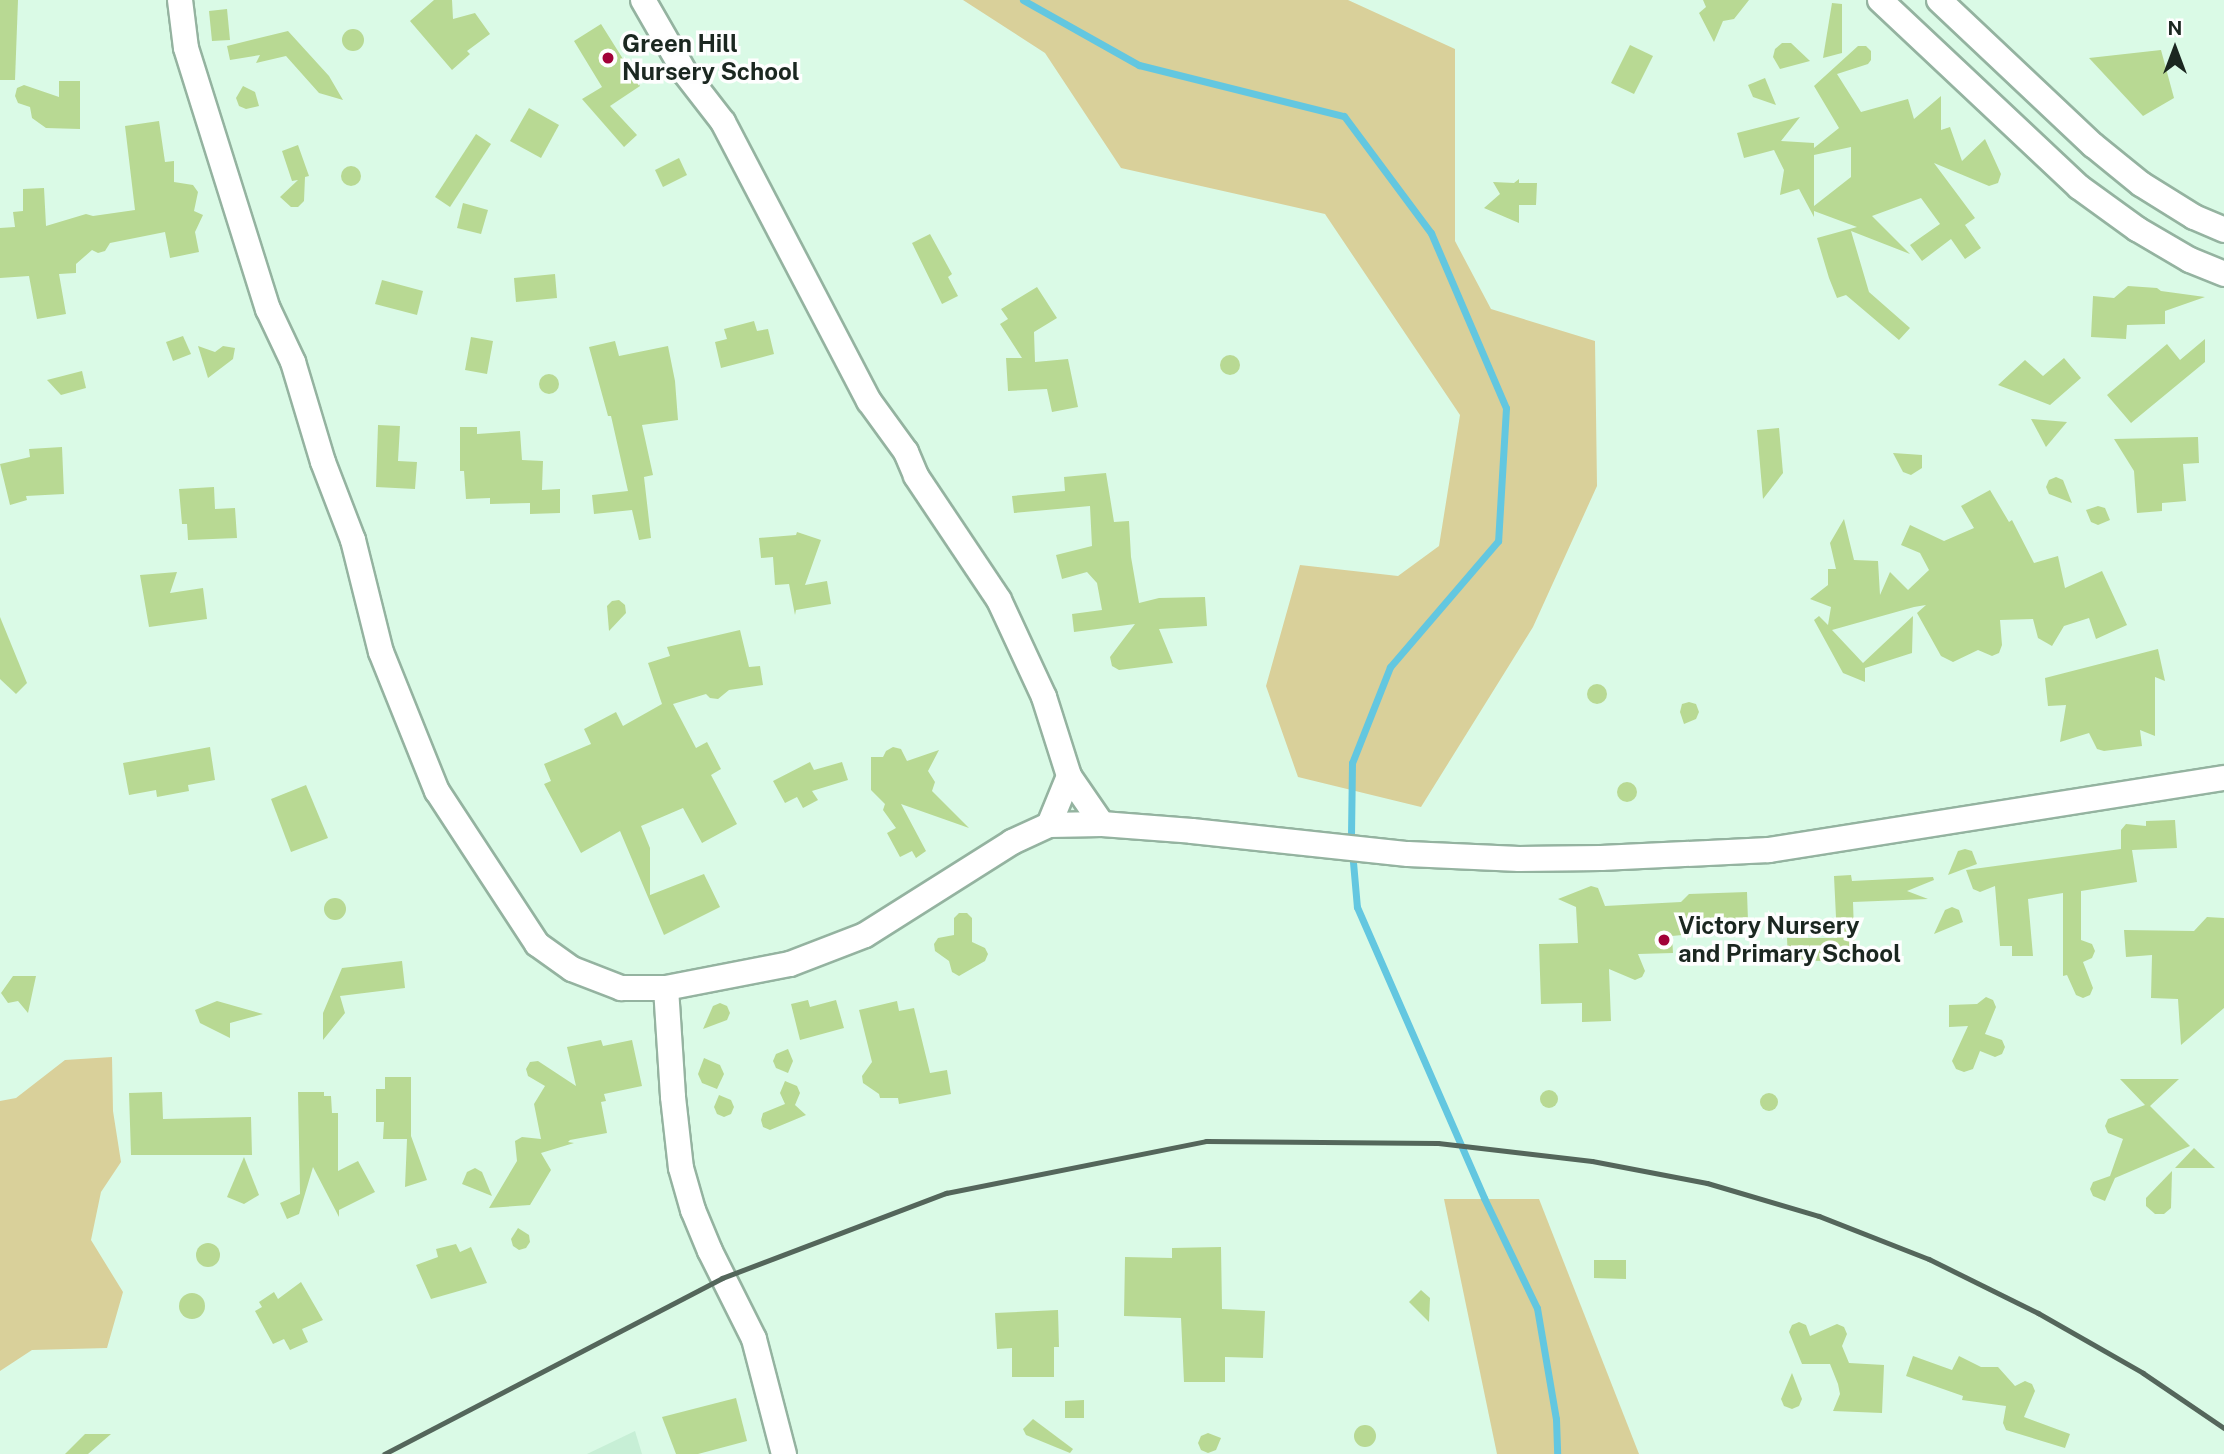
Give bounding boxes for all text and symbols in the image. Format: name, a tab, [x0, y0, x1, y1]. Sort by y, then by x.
north arrow	[2140, 14, 2210, 84]
text: N	[2168, 17, 2182, 39]
place label: Green Hill Nursery School	[622, 30, 800, 86]
marker: Green Hill Nursery School	[600, 50, 616, 66]
place label: Victory Nursery and Primary School	[1678, 912, 1901, 968]
marker: Victory Nursery and Primary School	[1656, 932, 1672, 948]

